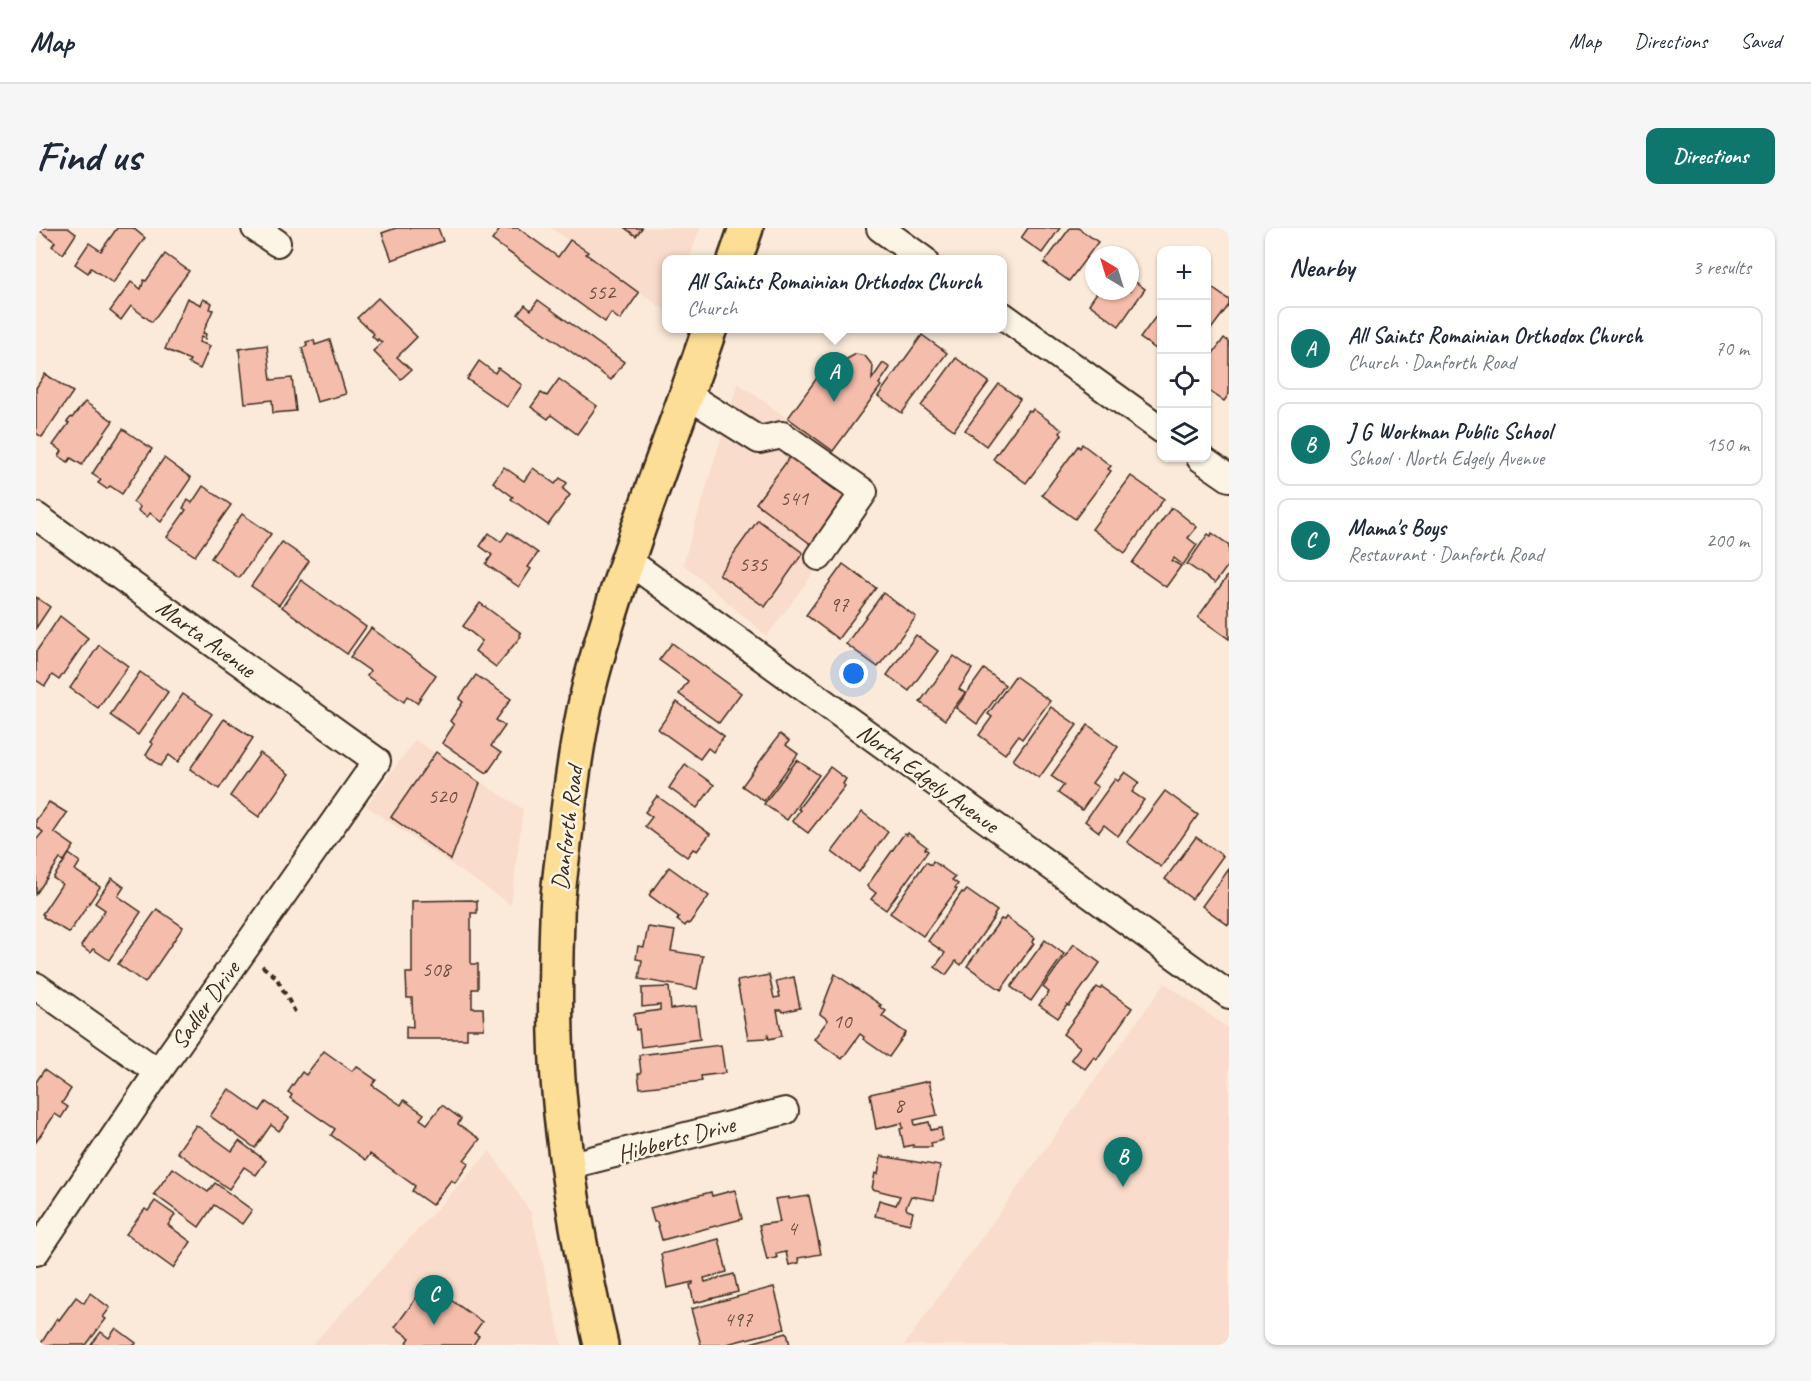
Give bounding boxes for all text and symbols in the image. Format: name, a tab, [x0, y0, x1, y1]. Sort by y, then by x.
text: Map	[30, 24, 73, 59]
text: Map	[1569, 28, 1601, 54]
text: Directions	[1634, 28, 1707, 54]
text: Saved	[1740, 28, 1781, 54]
button: Directions	[1646, 128, 1775, 184]
text: Find us	[36, 130, 141, 183]
north arrow	[1085, 246, 1139, 300]
map controls	[1157, 246, 1211, 462]
button: +	[1157, 246, 1211, 300]
text: Nearby	[1289, 251, 1354, 284]
popup	[662, 255, 1007, 333]
text: 3 results	[1692, 255, 1751, 280]
text: All Saints Romainian Orthodox Church	[687, 268, 982, 296]
house number: 552	[587, 279, 617, 305]
text: Church	[687, 296, 737, 321]
button: −	[1157, 300, 1211, 354]
text: All Saints Romainian Orthodox Church	[1348, 322, 1643, 350]
text: A	[1305, 336, 1316, 361]
text: 70 m	[1715, 336, 1749, 361]
text: Church · Danforth Road	[1348, 350, 1516, 375]
pin: A	[814, 352, 854, 402]
button: locate	[1157, 354, 1211, 408]
button: layers	[1157, 408, 1211, 462]
text: J G Workman Public School	[1348, 418, 1552, 446]
text: B	[1305, 432, 1316, 457]
text: 150 m	[1706, 432, 1749, 457]
text: School · North Edgely Avenue	[1348, 446, 1544, 471]
house number: 541	[780, 485, 810, 511]
text: Mama's Boys	[1348, 514, 1446, 542]
text: C	[1306, 528, 1315, 553]
text: 200 m	[1706, 528, 1749, 553]
text: Restaurant · Danforth Road	[1348, 542, 1543, 567]
house number: 535	[739, 551, 769, 577]
house number: 97	[830, 591, 850, 617]
street label: Marta Avenue	[151, 592, 263, 685]
your location	[839, 659, 868, 688]
street label: North Edgely Avenue	[851, 717, 1007, 841]
street label: Danforth Road	[544, 761, 590, 892]
house number: 520	[428, 783, 458, 809]
street label: Sadler Drive	[164, 953, 247, 1055]
house number: 508	[422, 956, 453, 982]
house number: 10	[833, 1008, 853, 1034]
house number: 8	[894, 1092, 906, 1118]
street label: Hibberts Drive	[614, 1108, 740, 1169]
pin: B	[1104, 1138, 1142, 1187]
house number: 4	[787, 1215, 799, 1241]
pin: C	[414, 1276, 454, 1325]
house number: 497	[724, 1306, 754, 1332]

